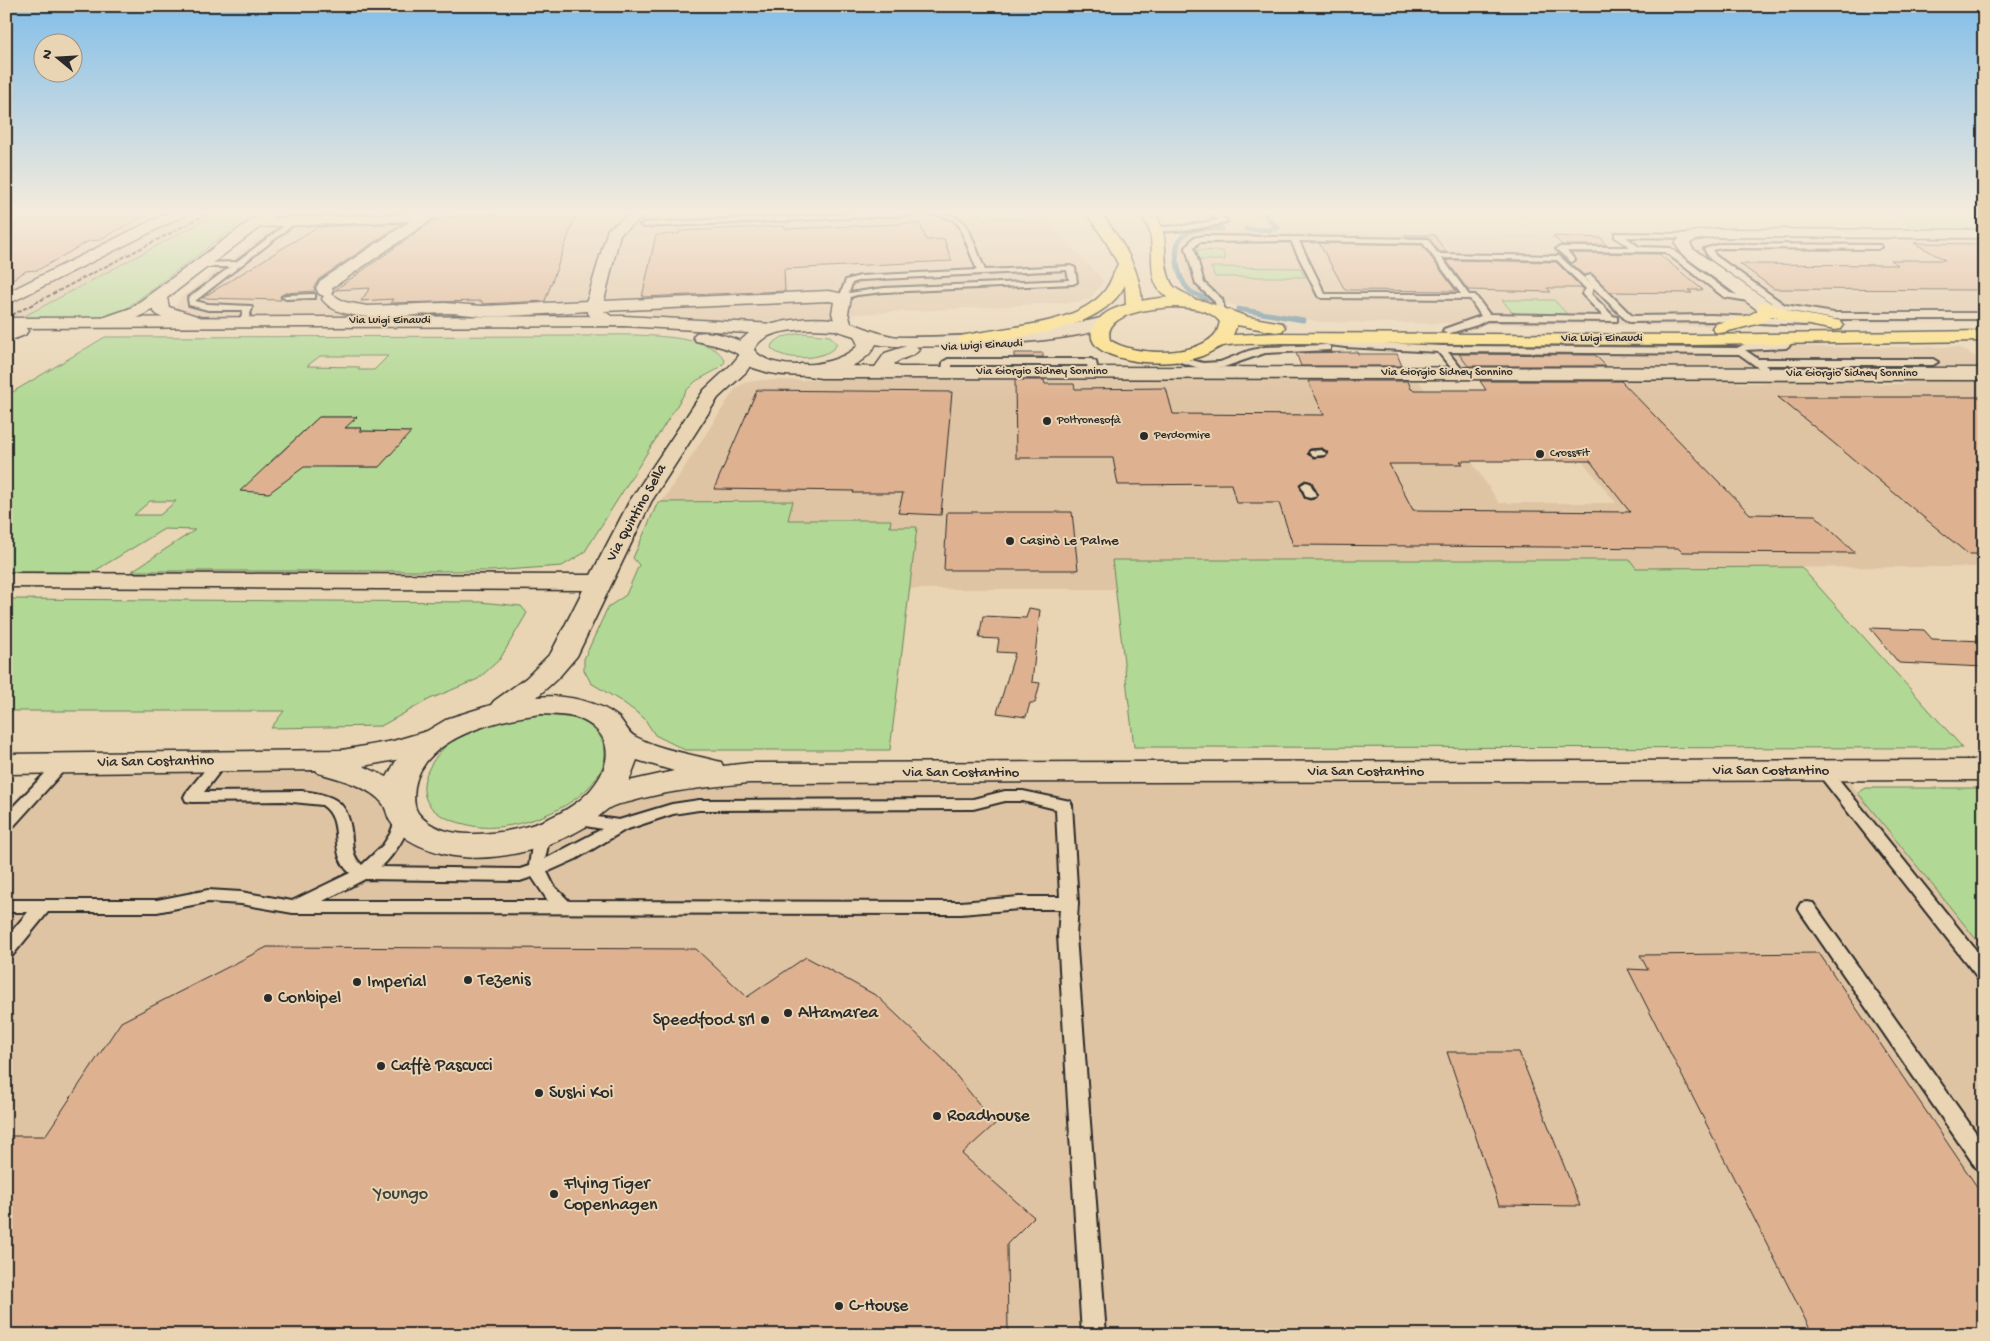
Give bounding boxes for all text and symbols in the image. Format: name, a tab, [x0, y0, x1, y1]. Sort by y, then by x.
north arrow	[32, 32, 82, 82]
text: N	[39, 48, 58, 62]
street label: Via Luigi Einaudi	[348, 314, 431, 328]
street label: Via Luigi Einaudi	[1560, 332, 1643, 346]
street label: Via Luigi Einaudi	[940, 337, 1023, 355]
street label: Via Giorgio Sidney Sonnino	[975, 365, 1108, 379]
street label: Via Giorgio Sidney Sonnino	[1380, 366, 1513, 380]
street label: Via Giorgio Sidney Sonnino	[1785, 367, 1918, 381]
place label: Poltronesofà	[1056, 414, 1121, 428]
marker: Poltronesofà	[1041, 415, 1053, 427]
place label: Perdormire	[1153, 429, 1211, 443]
marker: Perdormire	[1138, 430, 1150, 442]
place label: CrossFit	[1550, 447, 1591, 461]
marker: CrossFit	[1534, 448, 1546, 460]
street label: Via Quintino Sella	[602, 461, 671, 566]
place label: Casinò Le Palme	[1020, 532, 1119, 550]
marker: Casinò Le Palme	[1004, 535, 1016, 547]
street label: Via San Costantino	[96, 752, 215, 772]
street label: Via San Costantino	[1712, 762, 1830, 780]
street label: Via San Costantino	[1307, 763, 1425, 781]
street label: Via San Costantino	[902, 764, 1020, 782]
place label: Tezenis	[477, 970, 532, 991]
place label: Imperial	[367, 972, 427, 993]
marker: Tezenis	[462, 974, 474, 986]
marker: Imperial	[351, 976, 363, 988]
place label: Conbipel	[278, 988, 341, 1009]
marker: Conbipel	[262, 992, 274, 1004]
place label: Altamarea	[798, 1003, 879, 1024]
marker: Altamarea	[782, 1007, 794, 1019]
place label: Speedfood srl	[653, 1010, 755, 1031]
marker: Speedfood srl	[759, 1014, 771, 1026]
place label: Caffè Pascucci	[391, 1056, 493, 1077]
marker: Caffè Pascucci	[375, 1060, 387, 1072]
place label: Sushi Koi	[549, 1083, 614, 1104]
marker: Sushi Koi	[533, 1087, 545, 1099]
place label: Roadhouse	[947, 1106, 1030, 1127]
marker: Roadhouse	[931, 1110, 943, 1122]
place label: Flying Tiger Copenhagen	[563, 1174, 658, 1216]
park label: Youngo	[372, 1184, 428, 1205]
marker: Flying Tiger Copenhagen	[548, 1188, 560, 1200]
place label: C-House	[849, 1296, 909, 1317]
marker: C-House	[833, 1300, 845, 1312]

